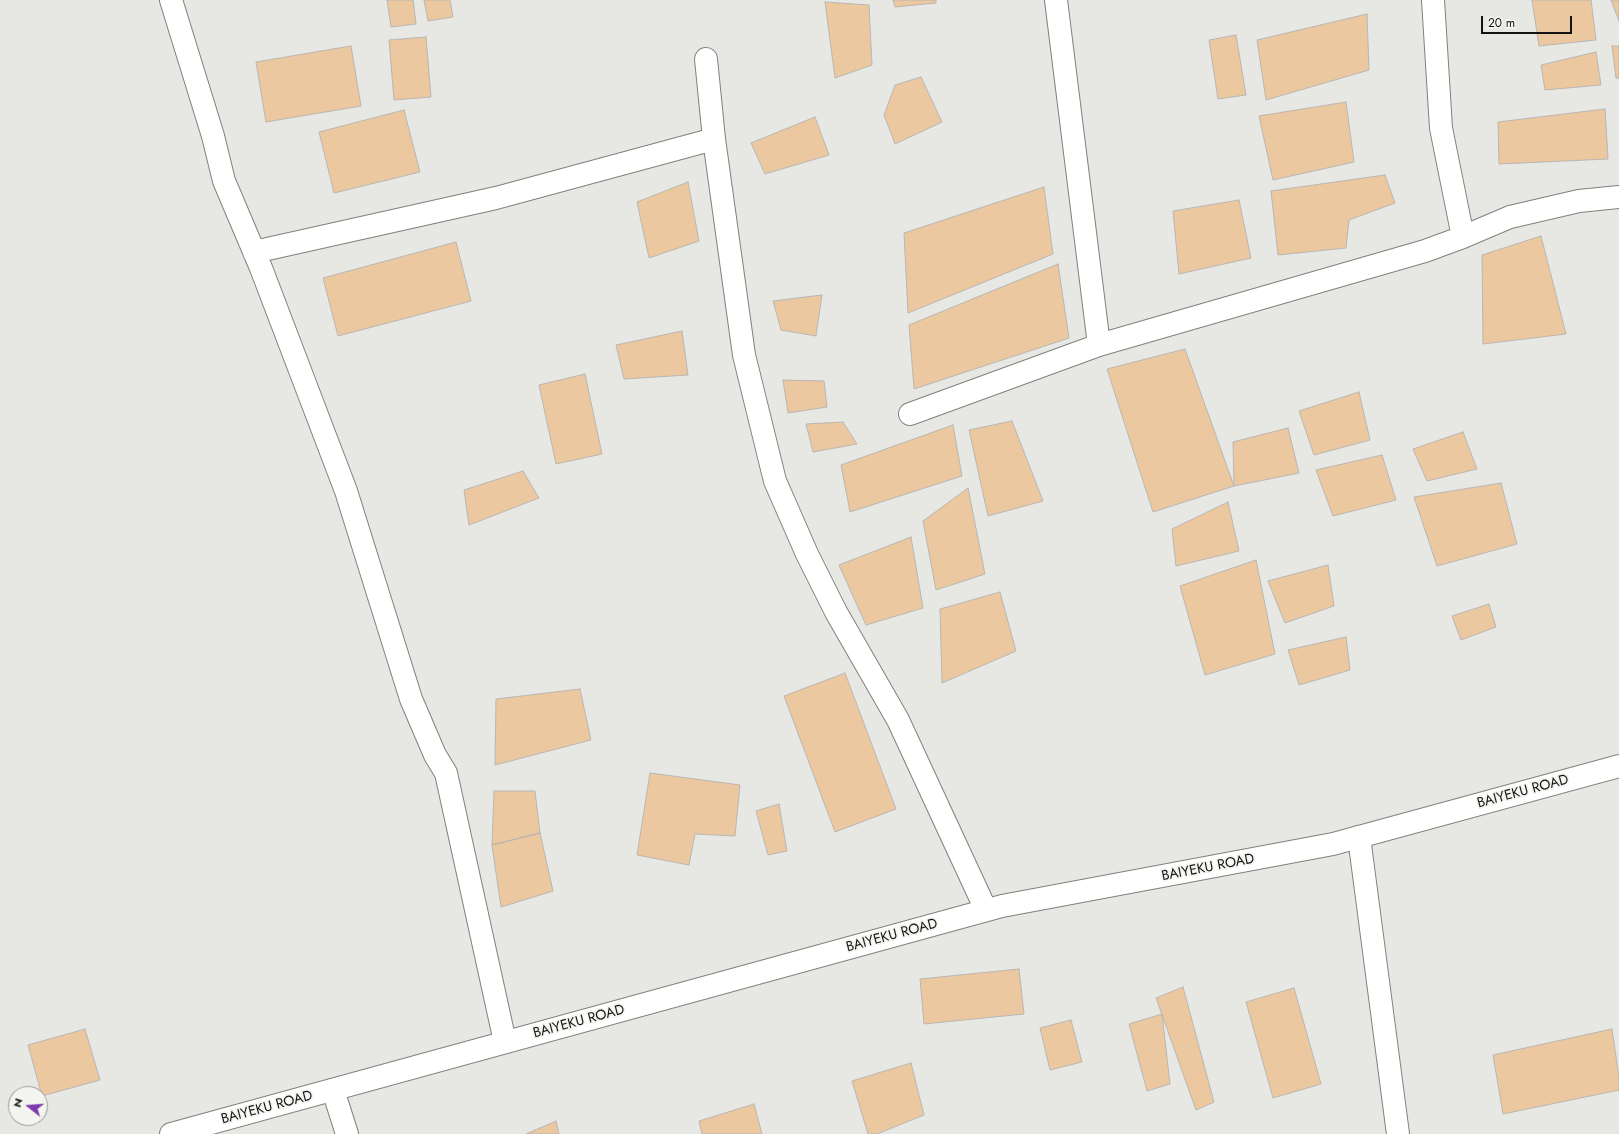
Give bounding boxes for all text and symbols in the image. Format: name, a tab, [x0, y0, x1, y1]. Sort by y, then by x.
scale bar	[1483, 8, 1574, 34]
text: 20 m	[1488, 14, 1515, 32]
street label: BAIYEKU ROAD	[1475, 772, 1571, 812]
street label: BAIYEKU ROAD	[1160, 851, 1256, 885]
street label: BAIYEKU ROAD	[844, 916, 940, 956]
street label: BAIYEKU ROAD	[531, 1002, 627, 1042]
north arrow	[8, 1086, 48, 1126]
street label: BAIYEKU ROAD	[219, 1088, 315, 1128]
text: N	[9, 1096, 26, 1109]

